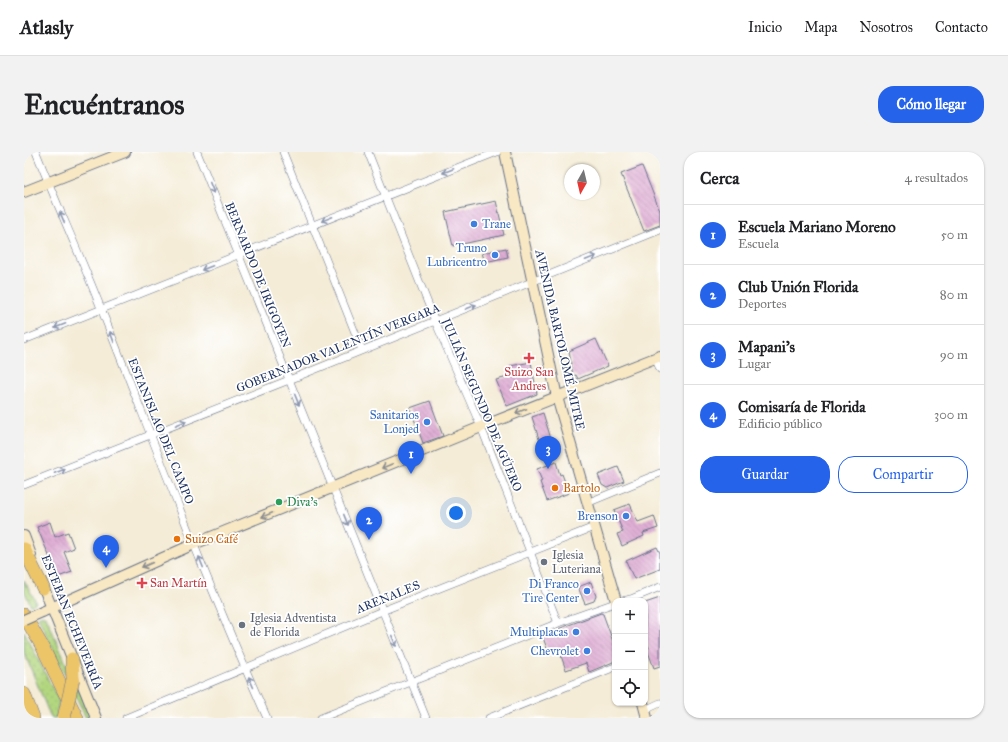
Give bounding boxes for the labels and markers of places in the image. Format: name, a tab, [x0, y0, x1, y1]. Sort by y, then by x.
place label: Trane	[482, 217, 511, 231]
marker: Trane	[469, 219, 479, 229]
place label: Truno Lubricentro	[427, 241, 487, 269]
marker: Truno Lubricentro	[490, 250, 500, 260]
marker: Suizo San Andres	[524, 353, 534, 363]
place label: Suizo San Andres	[504, 365, 554, 393]
place label: Sanitarios Lonjed	[370, 408, 419, 436]
marker: Sanitarios Lonjed	[422, 417, 432, 427]
pin: 3	[535, 436, 561, 469]
pin: 1	[398, 441, 424, 474]
place label: Bartolo	[563, 481, 600, 495]
marker: Bartolo	[550, 483, 560, 493]
place label: Diva's	[287, 495, 318, 509]
marker: Diva's	[274, 497, 284, 507]
pin: 2	[356, 507, 382, 540]
place label: Brenson	[577, 509, 619, 523]
marker: Brenson	[621, 511, 631, 521]
place label: Suizo Café	[185, 532, 238, 546]
marker: Suizo Café	[172, 534, 182, 544]
pin: 4	[93, 535, 119, 568]
place label: Iglesia Luteriana	[552, 548, 602, 576]
marker: Iglesia Luteriana	[539, 557, 549, 567]
place label: San Martín	[150, 576, 208, 590]
place label: Di Franco Tire Center	[522, 577, 579, 605]
marker: San Martín	[137, 578, 147, 588]
marker: Di Franco Tire Center	[582, 586, 592, 596]
place label: Iglesia Adventista de Florida	[250, 611, 337, 639]
marker: Iglesia Adventista de Florida	[237, 620, 247, 630]
place label: Multiplacas	[510, 625, 568, 639]
marker: Multiplacas	[571, 627, 581, 637]
place label: Chevrolet	[530, 644, 580, 658]
marker: Chevrolet	[582, 646, 592, 656]

